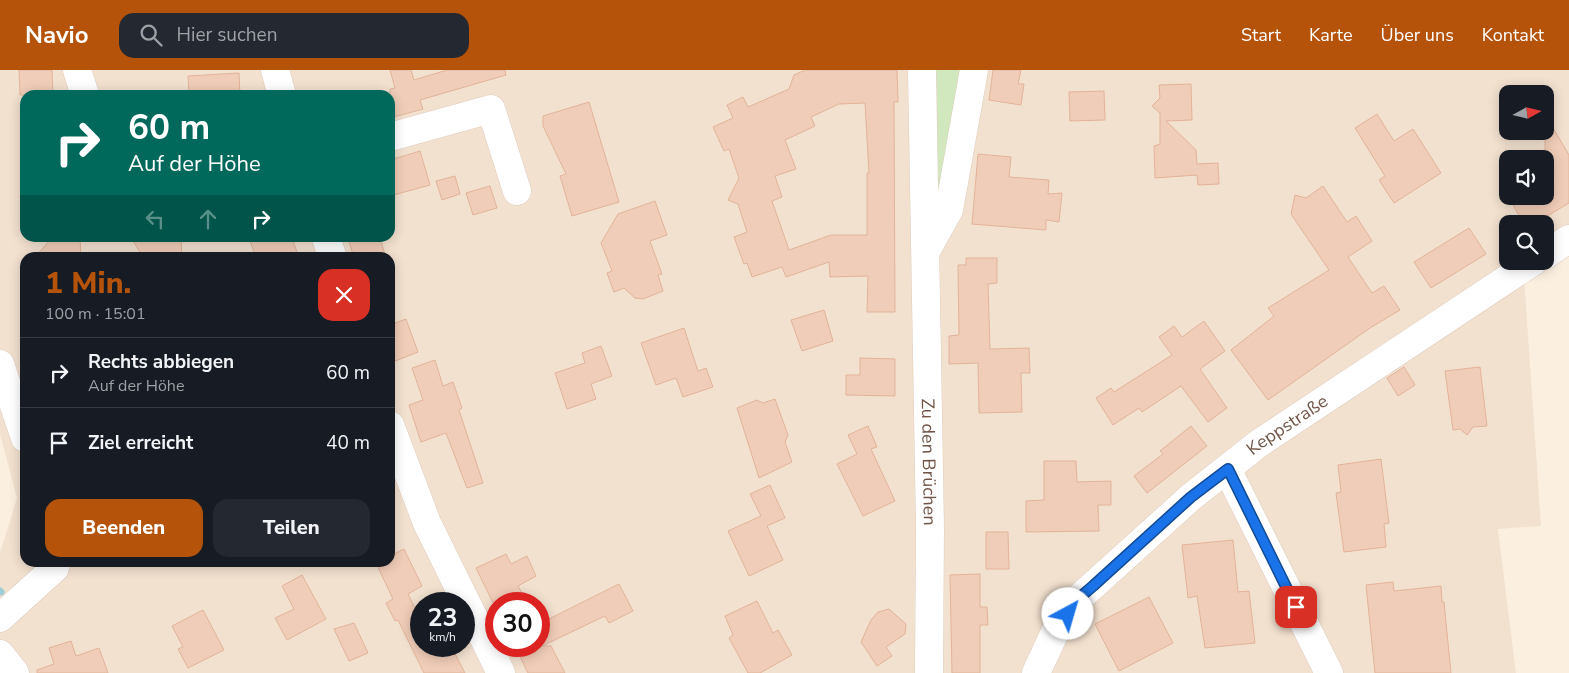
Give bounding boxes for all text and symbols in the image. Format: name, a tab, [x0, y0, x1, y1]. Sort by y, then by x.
search box	[119, 13, 469, 58]
text: Navio	[25, 19, 89, 51]
icon: search	[137, 21, 165, 49]
text: Hier suchen	[177, 22, 278, 48]
text: Start	[1241, 23, 1281, 47]
text: Karte	[1309, 23, 1353, 47]
text: Über uns	[1381, 23, 1454, 47]
text: Kontakt	[1482, 23, 1544, 47]
north arrow	[1499, 85, 1554, 140]
map controls	[1499, 85, 1554, 270]
text: 60 m	[128, 104, 210, 151]
icon: right	[45, 110, 110, 175]
text: Auf der Höhe	[128, 149, 261, 179]
button: sound	[1499, 150, 1554, 205]
icon: left	[141, 205, 169, 233]
icon: ahead	[194, 205, 222, 233]
icon: right	[247, 205, 275, 233]
button: search	[1499, 215, 1554, 270]
text: 1 Min.	[45, 263, 131, 304]
button: close	[318, 269, 370, 321]
text: 100 m · 15:01	[45, 303, 146, 325]
text: Rechts abbiegen	[88, 349, 234, 375]
icon: right	[45, 359, 73, 387]
text: 60 m	[326, 360, 370, 386]
text: Auf der Höhe	[88, 375, 184, 397]
street label: Keppstraße	[1241, 389, 1333, 461]
street label: Zu den Brüchen	[916, 398, 942, 526]
icon: arrive	[45, 429, 73, 457]
text: Ziel erreicht	[88, 430, 193, 456]
text: 40 m	[326, 430, 370, 456]
button: Beenden	[45, 499, 203, 557]
button: Teilen	[213, 499, 370, 557]
pin	[1275, 586, 1317, 628]
position arrow	[1041, 587, 1093, 639]
speed limit sign: 30	[485, 592, 550, 657]
icon: arrive	[1282, 593, 1310, 621]
text: 23	[427, 601, 458, 635]
text: km/h	[429, 629, 456, 645]

